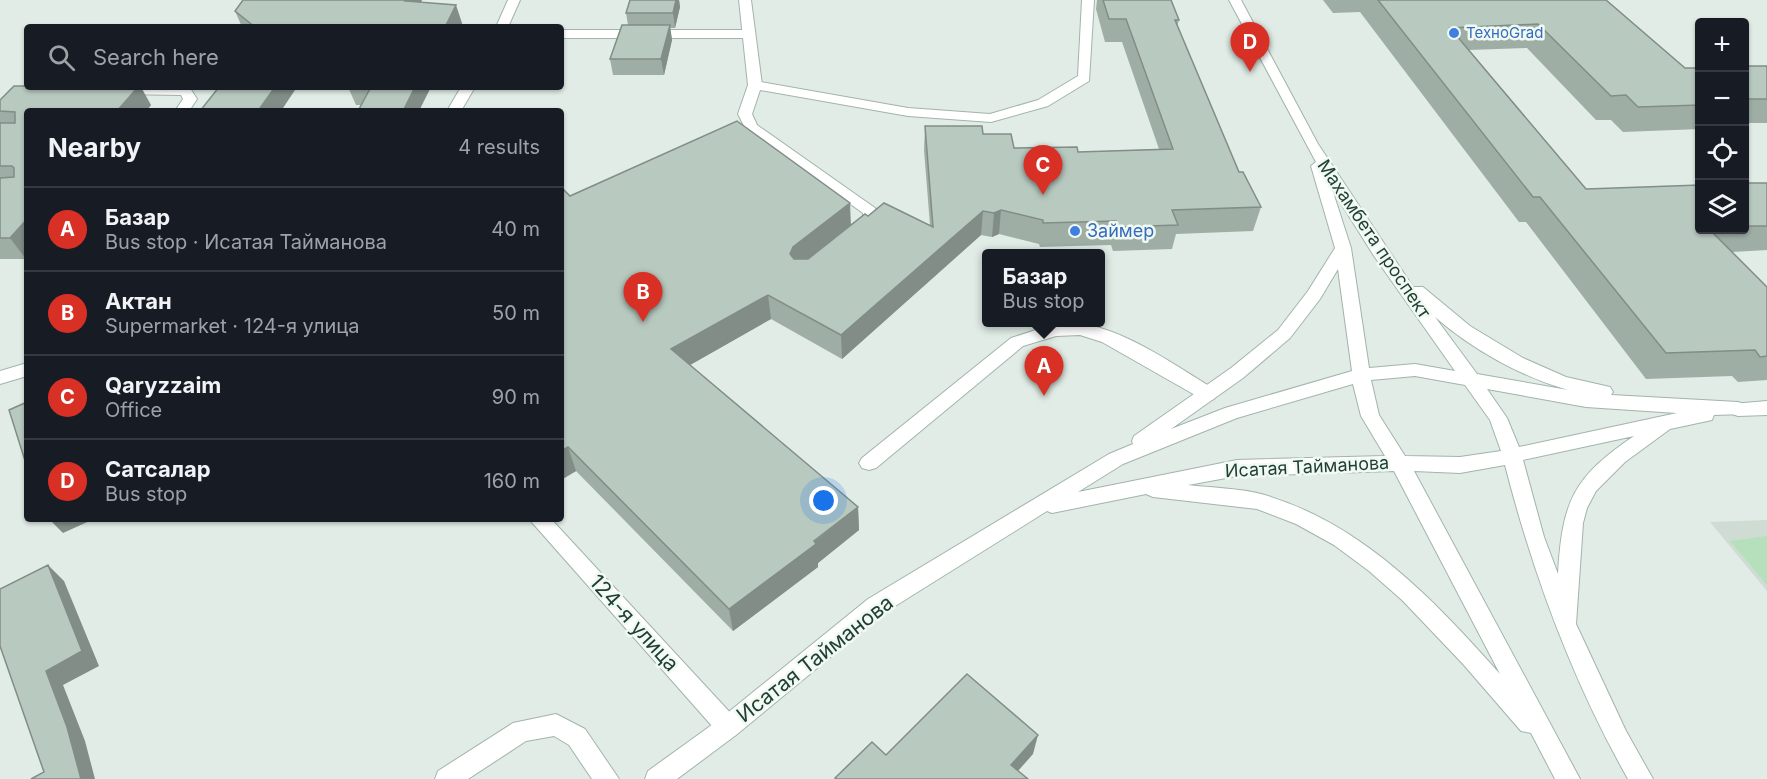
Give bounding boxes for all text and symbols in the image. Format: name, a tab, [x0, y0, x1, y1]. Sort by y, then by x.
map controls	[1695, 18, 1749, 234]
button: +	[1695, 18, 1749, 72]
pin: D	[1230, 22, 1270, 72]
place label: ТехноGrad	[1466, 23, 1543, 42]
search box	[24, 24, 564, 90]
marker: ТехноGrad	[1447, 26, 1461, 40]
icon: search	[45, 41, 78, 74]
text: Search here	[93, 44, 219, 70]
button: −	[1695, 72, 1749, 126]
button: locate	[1695, 126, 1749, 180]
text: Nearby	[48, 132, 141, 163]
text: 4 results	[458, 135, 540, 159]
pin: C	[1024, 146, 1062, 195]
street label: Махамбета проспект	[1313, 155, 1436, 323]
button: layers	[1695, 180, 1749, 234]
text: Базар	[105, 204, 170, 230]
text: A	[60, 217, 75, 241]
text: 40 m	[491, 217, 540, 241]
place label: Займер	[1087, 220, 1154, 241]
marker: Займер	[1068, 224, 1082, 238]
text: Bus stop · Исатая Тайманова	[105, 230, 387, 254]
popup	[982, 249, 1105, 327]
text: Базар	[1002, 263, 1067, 289]
pin: B	[624, 272, 662, 322]
text: Актан	[105, 288, 172, 314]
text: Bus stop	[1002, 289, 1085, 313]
text: B	[61, 301, 74, 325]
text: 50 m	[492, 301, 540, 325]
text: Supermarket · 124-я улица	[105, 314, 359, 338]
pin: A	[1024, 346, 1064, 396]
text: Qaryzzaim	[105, 372, 221, 398]
text: C	[60, 385, 75, 409]
text: 90 m	[492, 385, 540, 409]
text: Office	[105, 398, 162, 422]
street label: Исатая Тайманова	[1224, 452, 1390, 481]
text: Сатсалар	[105, 456, 211, 482]
text: D	[60, 469, 75, 493]
text: 160 m	[484, 469, 540, 493]
text: Bus stop	[105, 482, 187, 506]
your location	[809, 486, 838, 515]
street label: 124-я улица	[584, 569, 684, 676]
street label: Исатая Тайманова	[731, 590, 898, 727]

